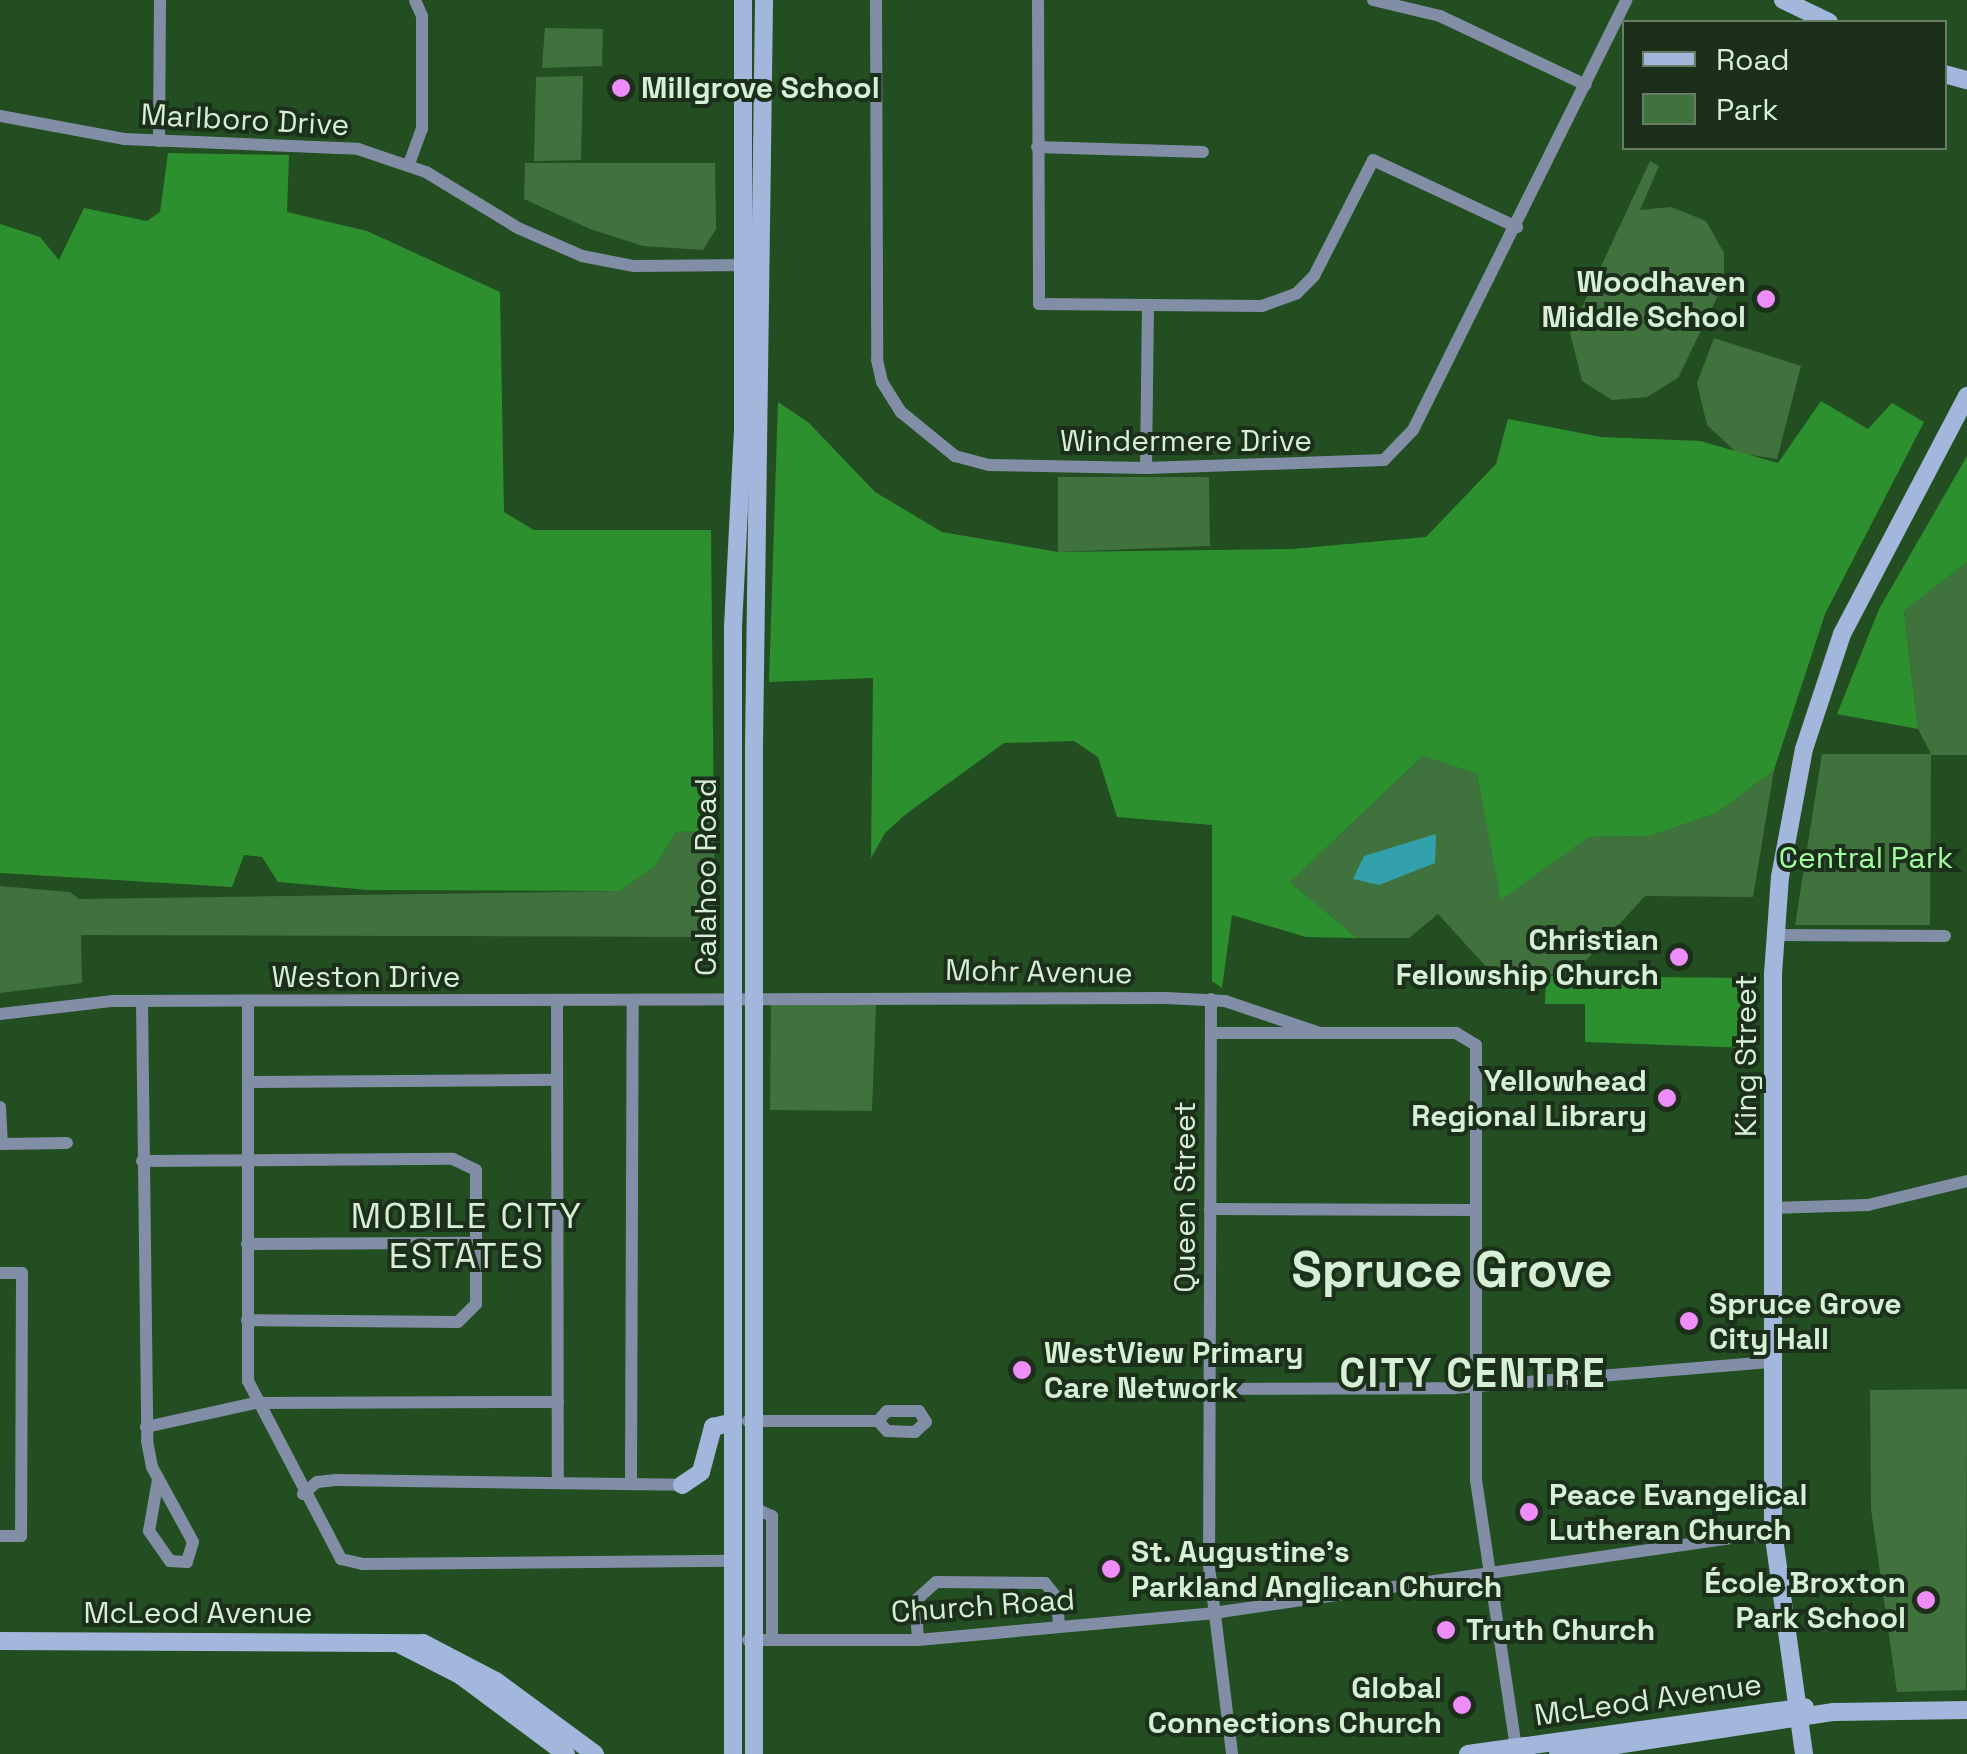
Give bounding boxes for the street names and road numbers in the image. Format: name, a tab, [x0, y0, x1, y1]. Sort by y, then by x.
street label: Marlboro Drive	[140, 97, 350, 143]
street label: Windermere Drive	[1060, 423, 1312, 459]
street label: Calahoo Road	[688, 778, 724, 976]
street label: Mohr Avenue	[945, 952, 1133, 992]
street label: Weston Drive	[272, 959, 460, 995]
street label: King Street	[1728, 975, 1764, 1137]
street label: Queen Street	[1167, 1101, 1203, 1293]
street label: Church Road	[890, 1582, 1076, 1630]
street label: McLeod Avenue	[83, 1595, 313, 1631]
street label: McLeod Avenue	[1532, 1666, 1764, 1734]

